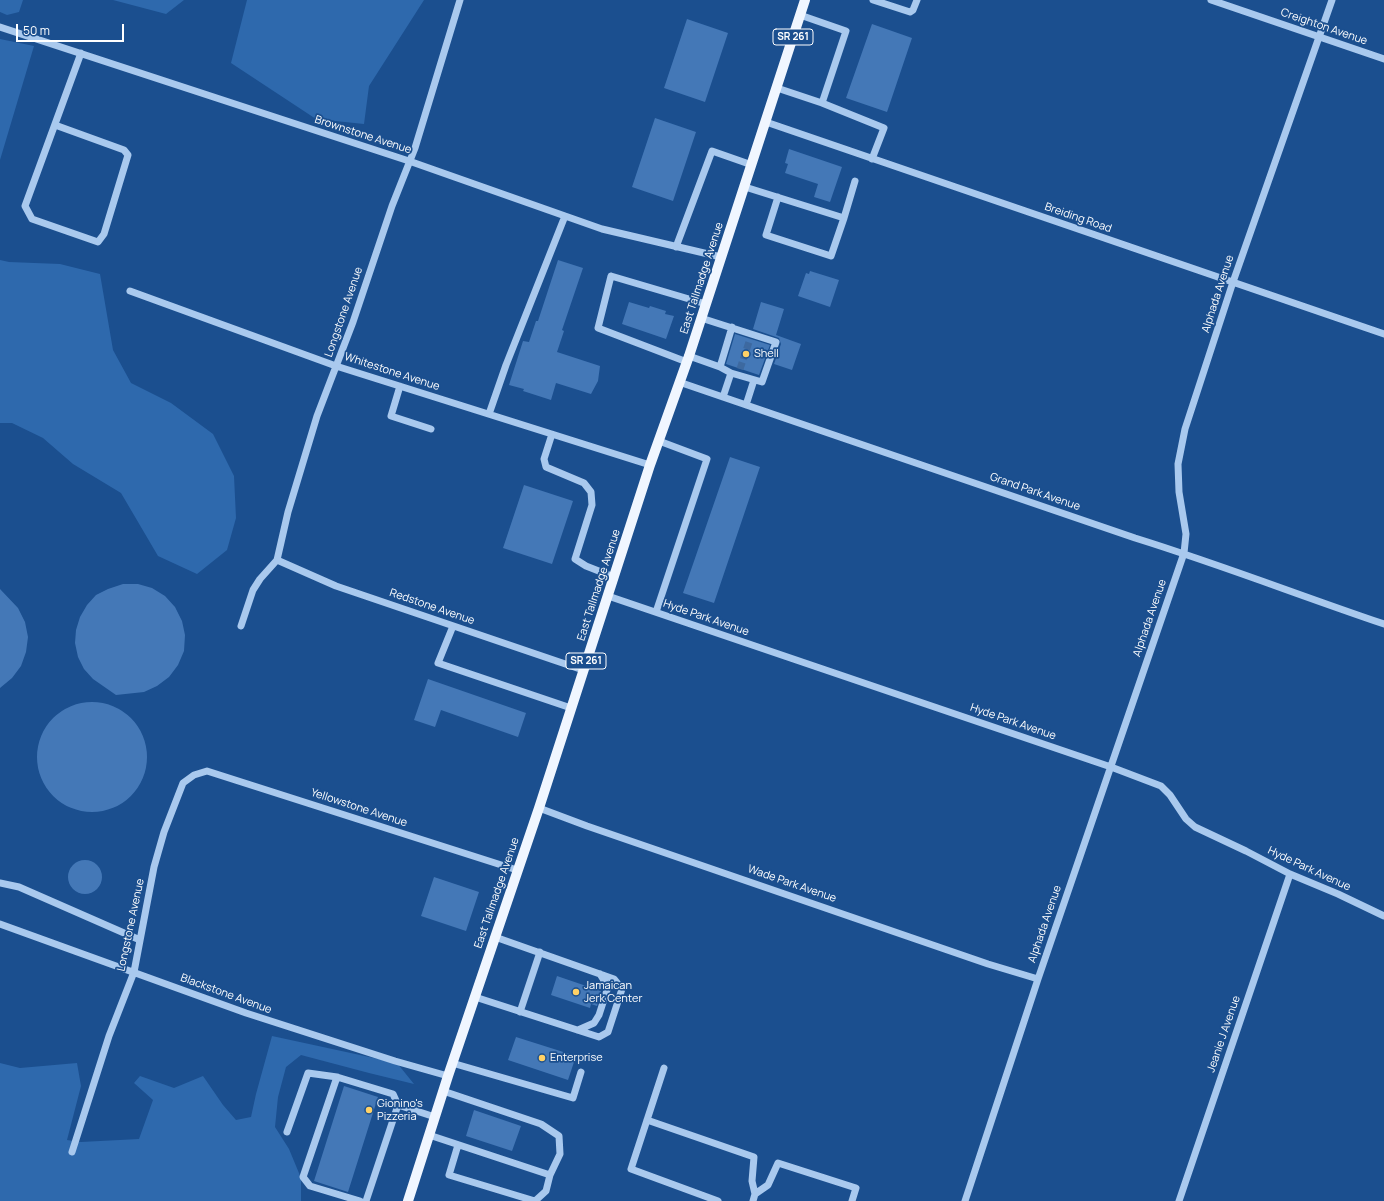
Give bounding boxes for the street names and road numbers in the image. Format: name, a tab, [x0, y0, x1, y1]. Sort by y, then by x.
street label: Creighton Avenue	[1279, 6, 1369, 48]
road number: SR 261	[773, 29, 813, 45]
street label: Brownstone Avenue	[313, 113, 413, 157]
street label: Breiding Road	[1043, 200, 1113, 236]
street label: East Tallmadge Avenue	[678, 221, 726, 335]
street label: Alphada Avenue	[1199, 253, 1237, 335]
street label: Longstone Avenue	[322, 265, 366, 359]
street label: Whitestone Avenue	[343, 350, 441, 394]
street label: Grand Park Avenue	[988, 470, 1082, 514]
street label: East Tallmadge Avenue	[575, 528, 623, 642]
street label: Alphada Avenue	[1131, 577, 1169, 659]
street label: Redstone Avenue	[388, 586, 476, 628]
street label: Hyde Park Avenue	[661, 597, 751, 639]
road number: SR 261	[566, 653, 606, 669]
street label: Hyde Park Avenue	[968, 701, 1058, 743]
street label: Yellowstone Avenue	[309, 786, 409, 830]
street label: East Tallmadge Avenue	[472, 836, 522, 950]
street label: Hyde Park Avenue	[1265, 844, 1353, 894]
street label: Wade Park Avenue	[746, 863, 838, 905]
street label: Longstone Avenue	[115, 877, 147, 973]
street label: Alphada Avenue	[1026, 883, 1064, 965]
street label: Blackstone Avenue	[179, 971, 273, 1017]
street label: Jeanie J Avenue	[1205, 994, 1243, 1074]

